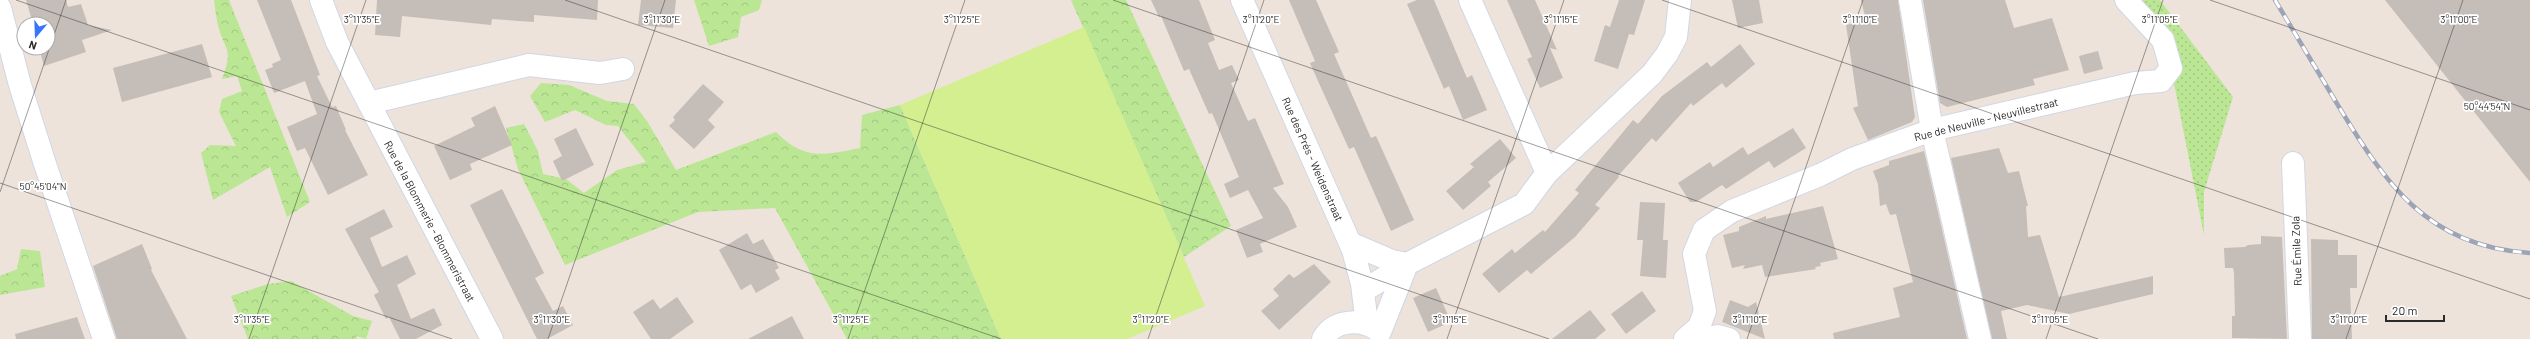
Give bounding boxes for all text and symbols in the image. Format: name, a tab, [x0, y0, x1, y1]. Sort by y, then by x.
text: 3°11'35"E	[344, 13, 380, 25]
text: 3°11'30"E	[644, 13, 680, 25]
text: 3°11'25"E	[944, 13, 980, 25]
text: 3°11'20"E	[1243, 13, 1280, 25]
text: 3°11'15"E	[1544, 13, 1578, 25]
text: 3°11'10"E	[1842, 13, 1878, 25]
text: 3°11'05"E	[2142, 13, 2178, 25]
text: 3°11'00"E	[2440, 13, 2478, 25]
north arrow	[16, 16, 56, 56]
text: N	[27, 39, 38, 53]
street label: Rue des Prés - Weidenstraat	[1280, 95, 1346, 223]
street label: Rue de Neuville - Neuvillestraat	[1913, 95, 2059, 143]
text: 50°44'54"N	[2464, 100, 2510, 112]
street label: Rue de la Blommerie - Blommeristraat	[382, 138, 478, 304]
text: 50°45'04"N	[20, 180, 66, 192]
street label: Rue Émile Zola	[2288, 216, 2304, 286]
scale bar	[2386, 297, 2444, 323]
text: 20 m	[2392, 303, 2418, 317]
text: 3°11'35"E	[234, 313, 270, 325]
text: 3°11'30"E	[534, 313, 570, 325]
text: 3°11'25"E	[833, 313, 869, 325]
text: 3°11'20"E	[1133, 313, 1170, 325]
text: 3°11'15"E	[1433, 313, 1467, 325]
text: 3°11'10"E	[1732, 313, 1768, 325]
text: 3°11'05"E	[2032, 313, 2068, 325]
text: 3°11'00"E	[2330, 313, 2368, 325]

